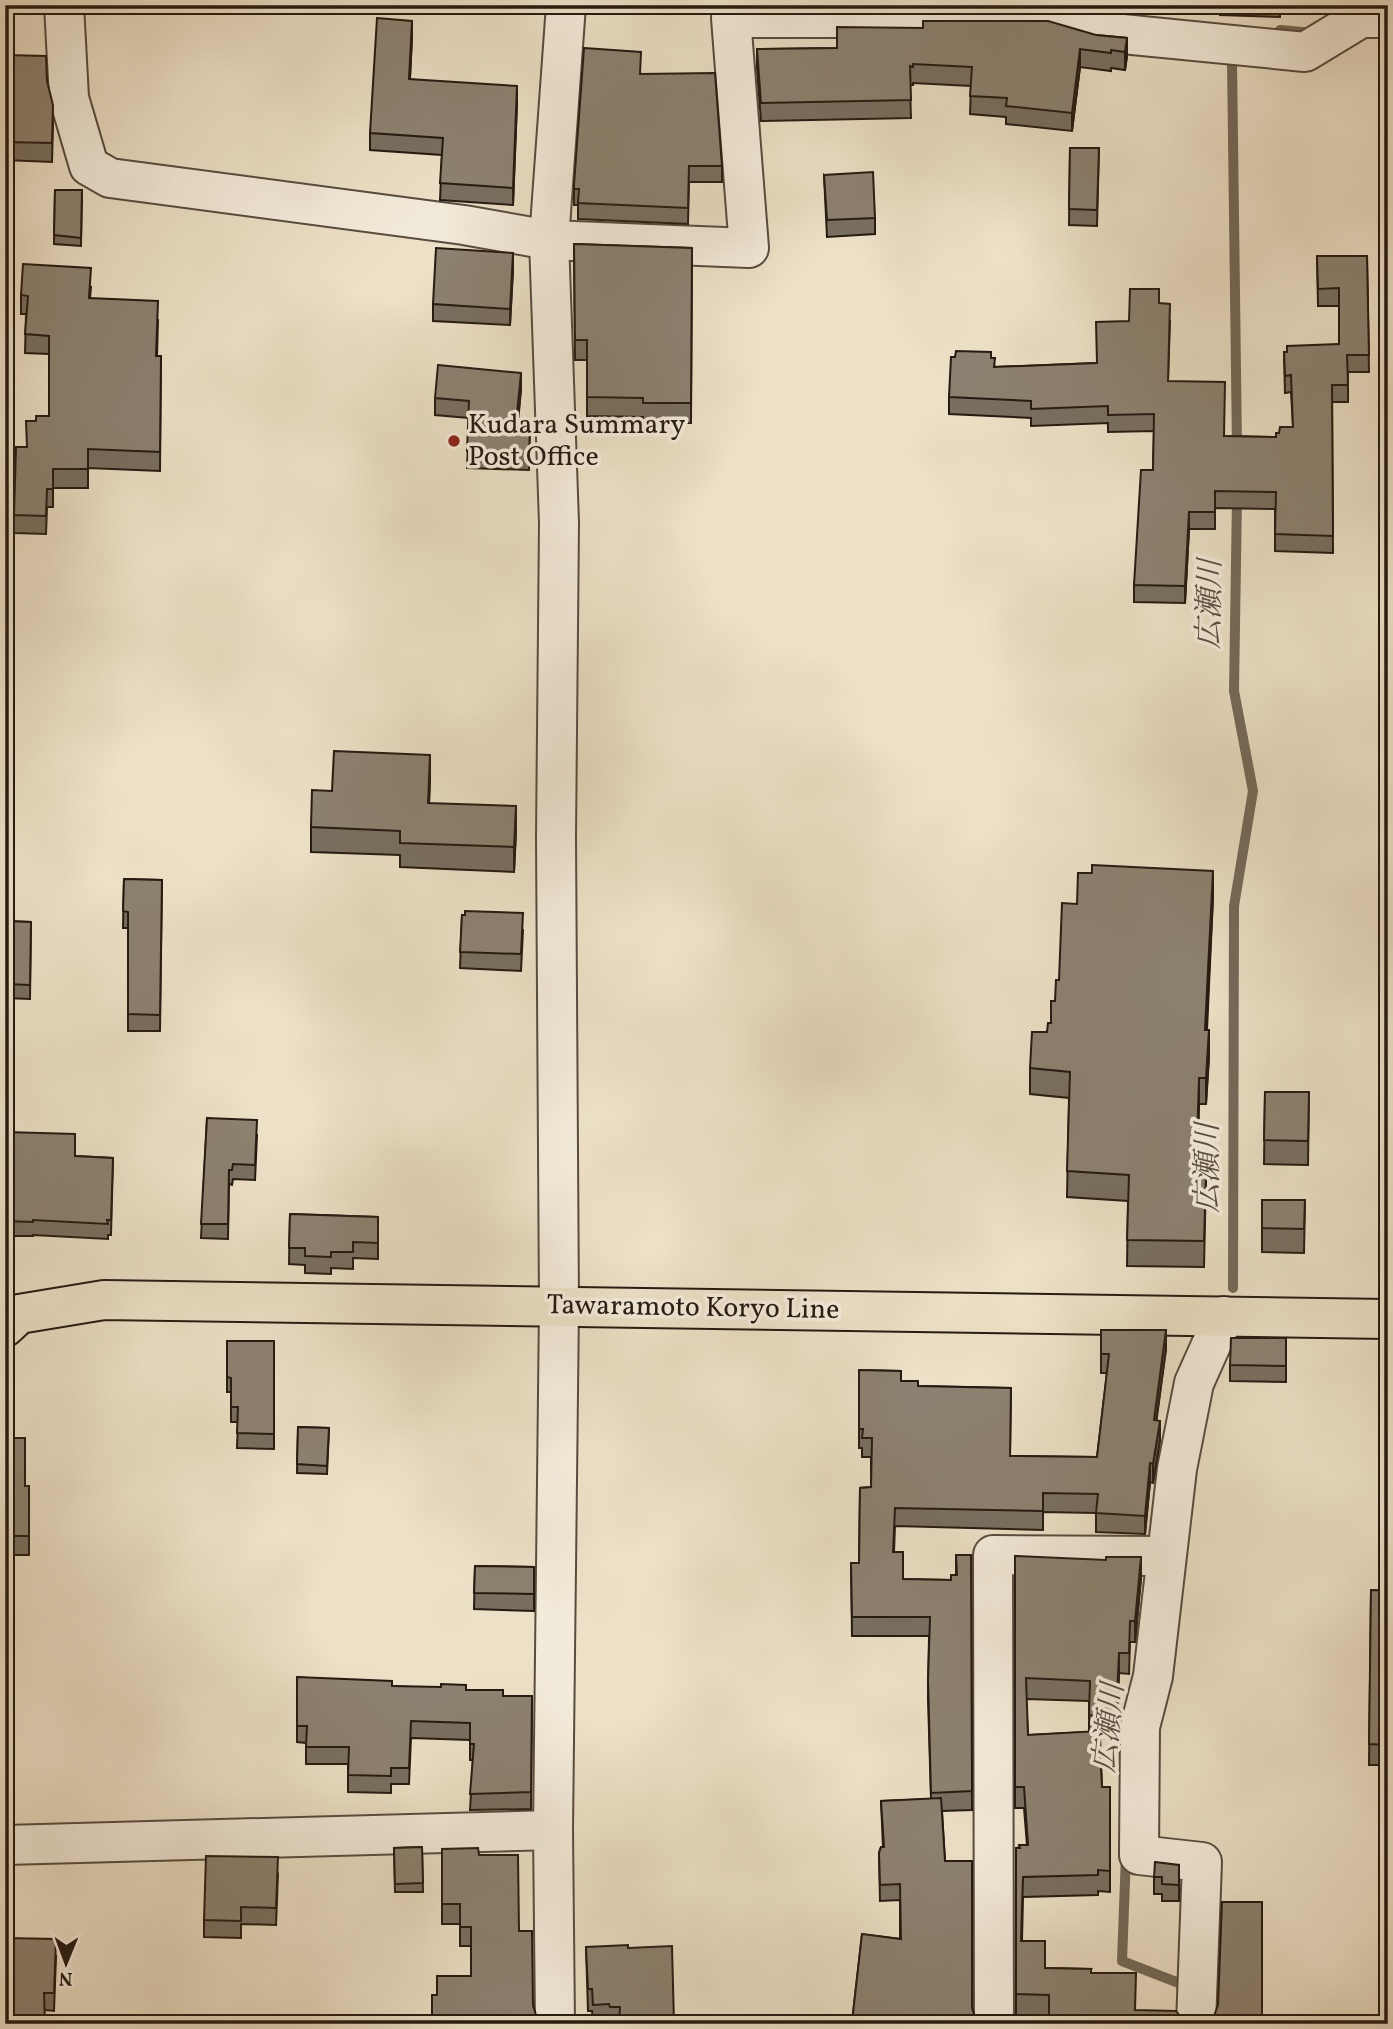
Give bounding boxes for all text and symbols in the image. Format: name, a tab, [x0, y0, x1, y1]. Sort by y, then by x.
place label: Kudara Summary Post Office	[468, 406, 685, 477]
marker: Kudara Summary Post Office	[446, 433, 462, 449]
water label: 広瀬川	[1189, 556, 1233, 649]
water label: 広瀬川	[1188, 1120, 1230, 1213]
street label: Tawaramoto Koryo Line	[546, 1286, 840, 1330]
water label: 広瀬川	[1084, 1678, 1136, 1775]
north arrow	[32, 1927, 102, 1997]
text: N	[58, 1965, 73, 1991]

